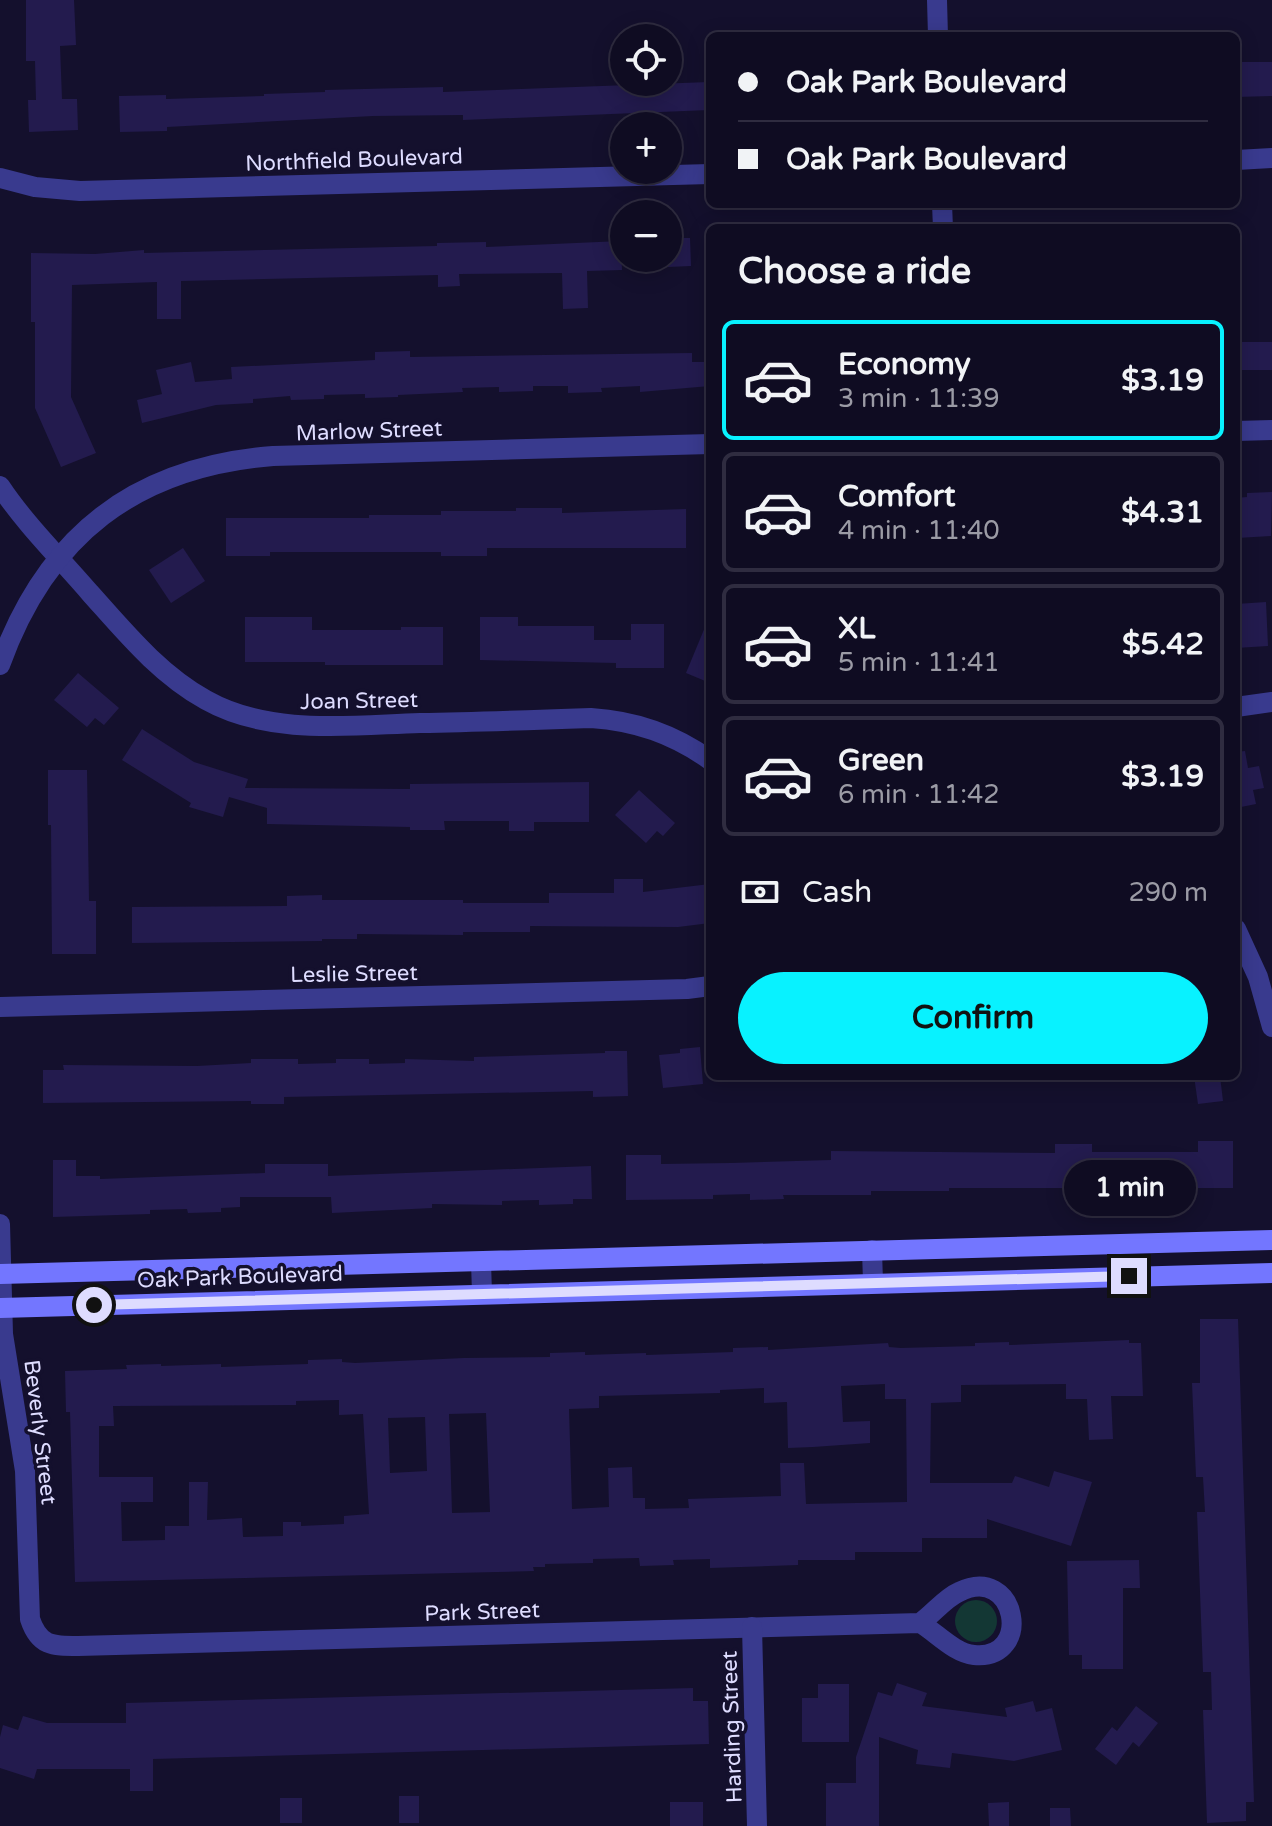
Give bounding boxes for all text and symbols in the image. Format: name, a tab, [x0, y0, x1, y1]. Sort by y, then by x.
map controls	[610, 24, 682, 272]
button: locate	[610, 24, 682, 96]
text: Oak Park Boulevard	[786, 64, 1067, 101]
button: +	[610, 112, 682, 184]
text: Oak Park Boulevard	[786, 141, 1067, 178]
street label: Northfield Boulevard	[245, 143, 463, 177]
button: −	[610, 200, 682, 272]
text: Choose a ride	[738, 250, 971, 293]
icon: car	[742, 344, 814, 416]
text: Economy	[838, 346, 971, 383]
text: $3.19	[1121, 362, 1204, 399]
text: 3 min · 11:39	[838, 383, 1000, 414]
street label: Marlow Street	[295, 415, 443, 447]
icon: car	[742, 476, 814, 548]
text: Comfort	[838, 478, 956, 515]
text: $4.31	[1121, 494, 1204, 531]
text: 4 min · 11:40	[838, 515, 1000, 546]
icon: car	[742, 608, 814, 680]
text: XL	[838, 610, 875, 647]
text: $5.42	[1122, 626, 1204, 663]
text: 5 min · 11:41	[838, 647, 1000, 678]
street label: Joan Street	[300, 687, 418, 715]
icon: car	[742, 740, 814, 812]
text: Green	[838, 742, 924, 779]
text: $3.19	[1121, 758, 1204, 795]
text: 6 min · 11:42	[838, 779, 1000, 810]
icon: cash	[738, 870, 782, 914]
text: Cash	[802, 874, 872, 911]
text: 290 m	[1128, 877, 1208, 908]
street label: Leslie Street	[290, 960, 418, 988]
button: Confirm	[738, 972, 1208, 1064]
callout: 1 min	[1063, 1160, 1195, 1216]
text: 1 min	[1095, 1172, 1165, 1203]
route end	[1111, 1258, 1147, 1294]
street label: Oak Park Boulevard	[137, 1260, 343, 1294]
route start	[76, 1287, 112, 1323]
street label: Beverly Street	[18, 1358, 62, 1506]
street label: Park Street	[424, 1597, 540, 1627]
street label: Harding Street	[716, 1650, 748, 1804]

